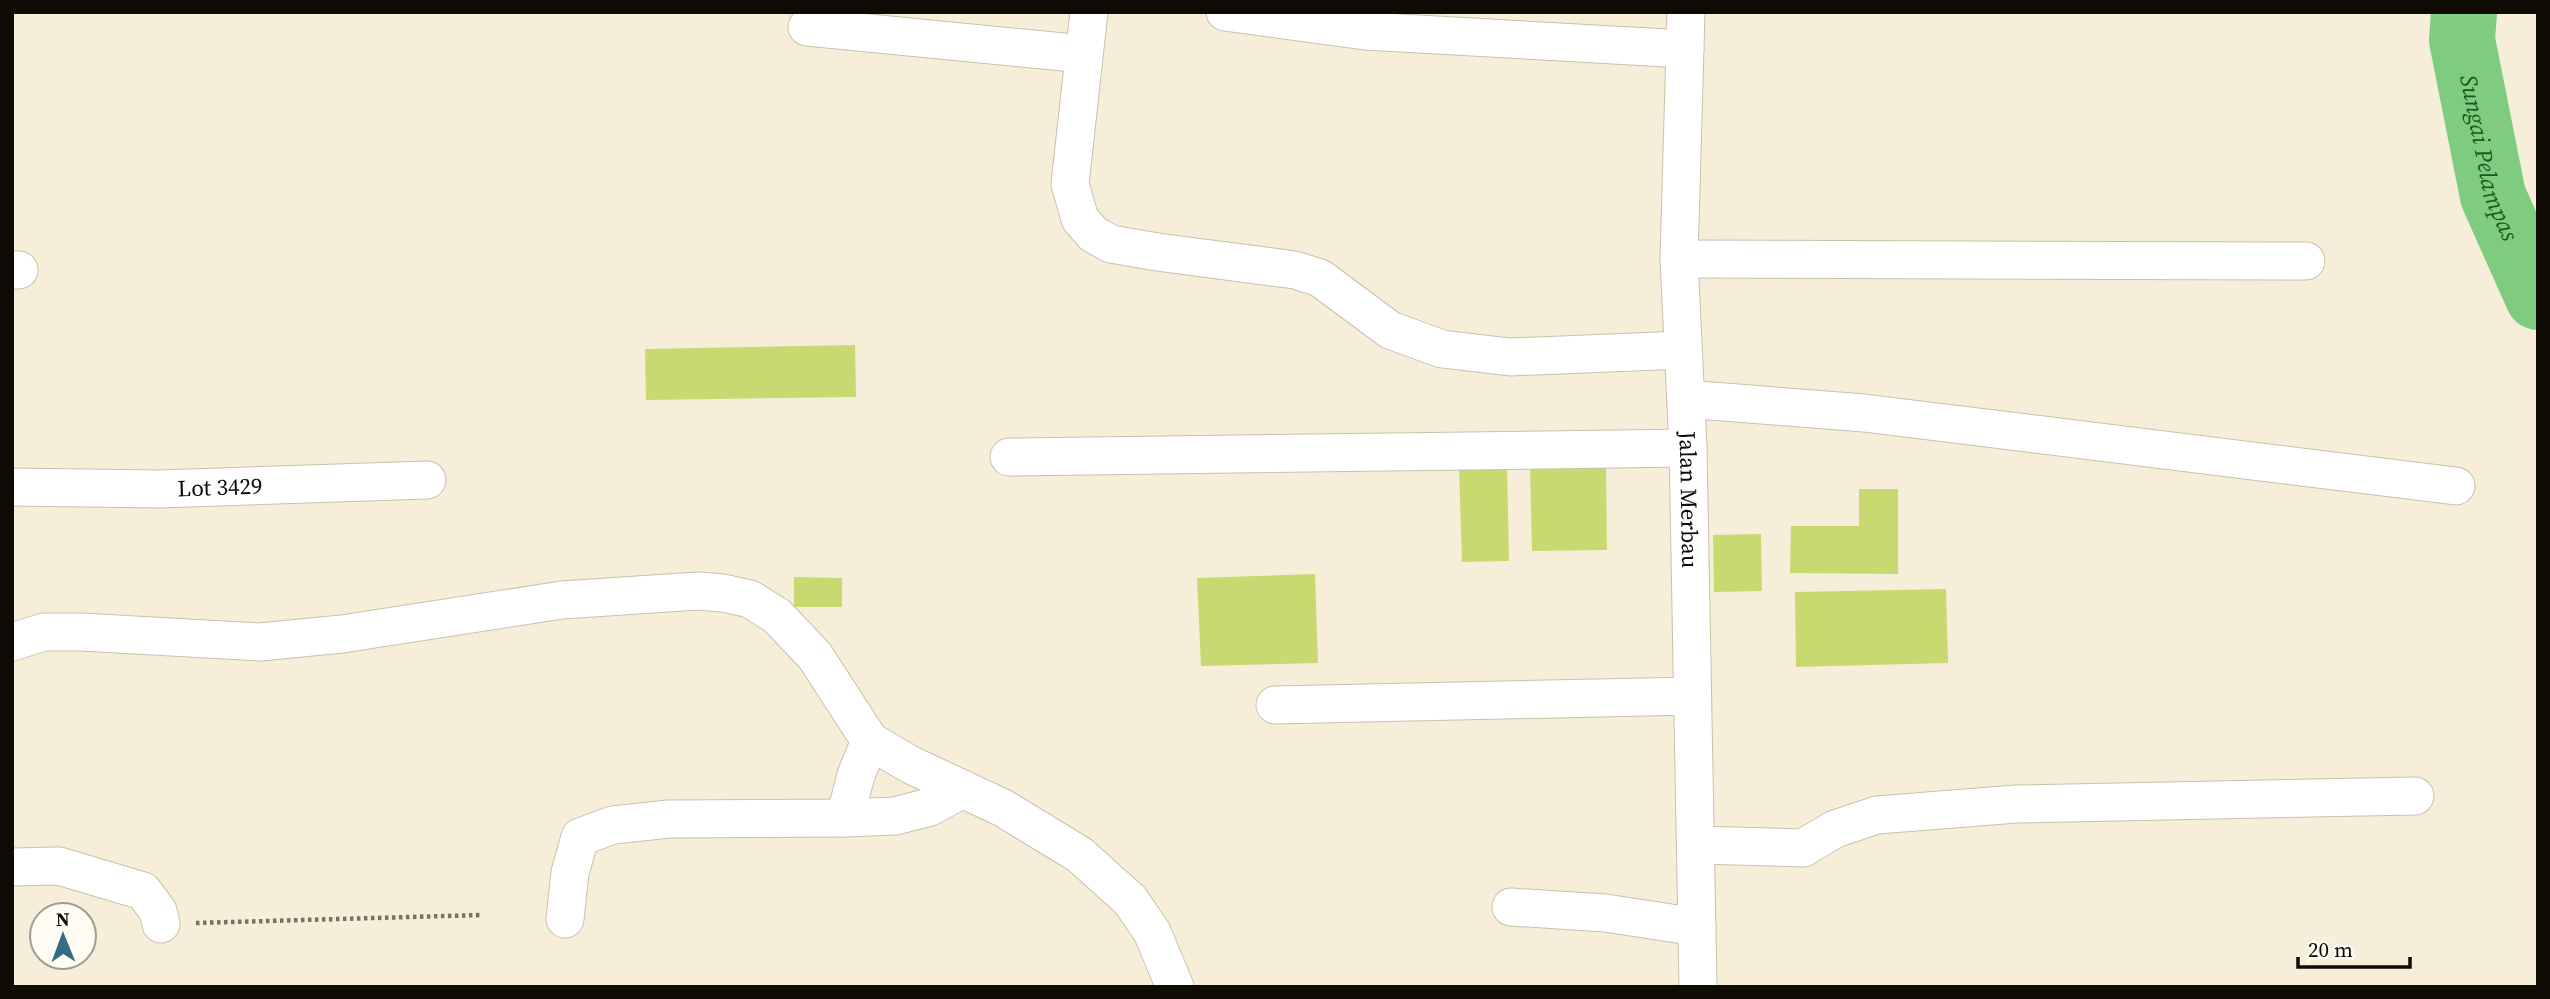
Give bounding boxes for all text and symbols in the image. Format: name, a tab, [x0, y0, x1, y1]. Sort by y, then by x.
water label: Sungai Pelampas	[2453, 72, 2527, 246]
street label: Jalan Merbau	[1671, 429, 1706, 569]
street label: Lot 3429	[177, 470, 263, 504]
north arrow	[28, 901, 98, 971]
text: N	[56, 906, 70, 932]
scale bar	[2298, 926, 2410, 970]
text: 20 m	[2308, 935, 2353, 964]

